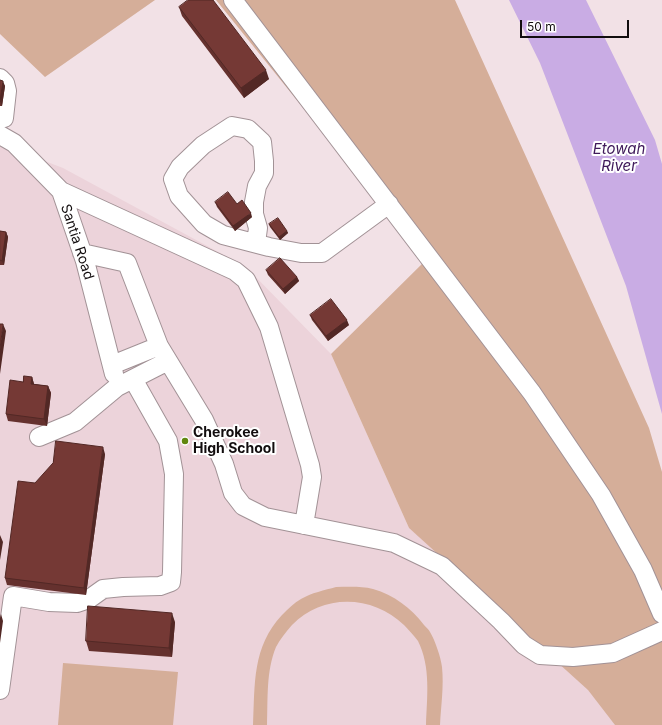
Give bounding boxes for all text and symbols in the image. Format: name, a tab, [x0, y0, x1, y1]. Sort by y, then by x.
scale bar	[522, 12, 631, 38]
text: 50 m	[527, 19, 556, 34]
water label: Etowah River	[593, 140, 645, 175]
street label: Santia Road	[57, 202, 97, 282]
place label: Cherokee High School	[193, 425, 275, 458]
marker: Cherokee High School	[180, 436, 190, 446]

